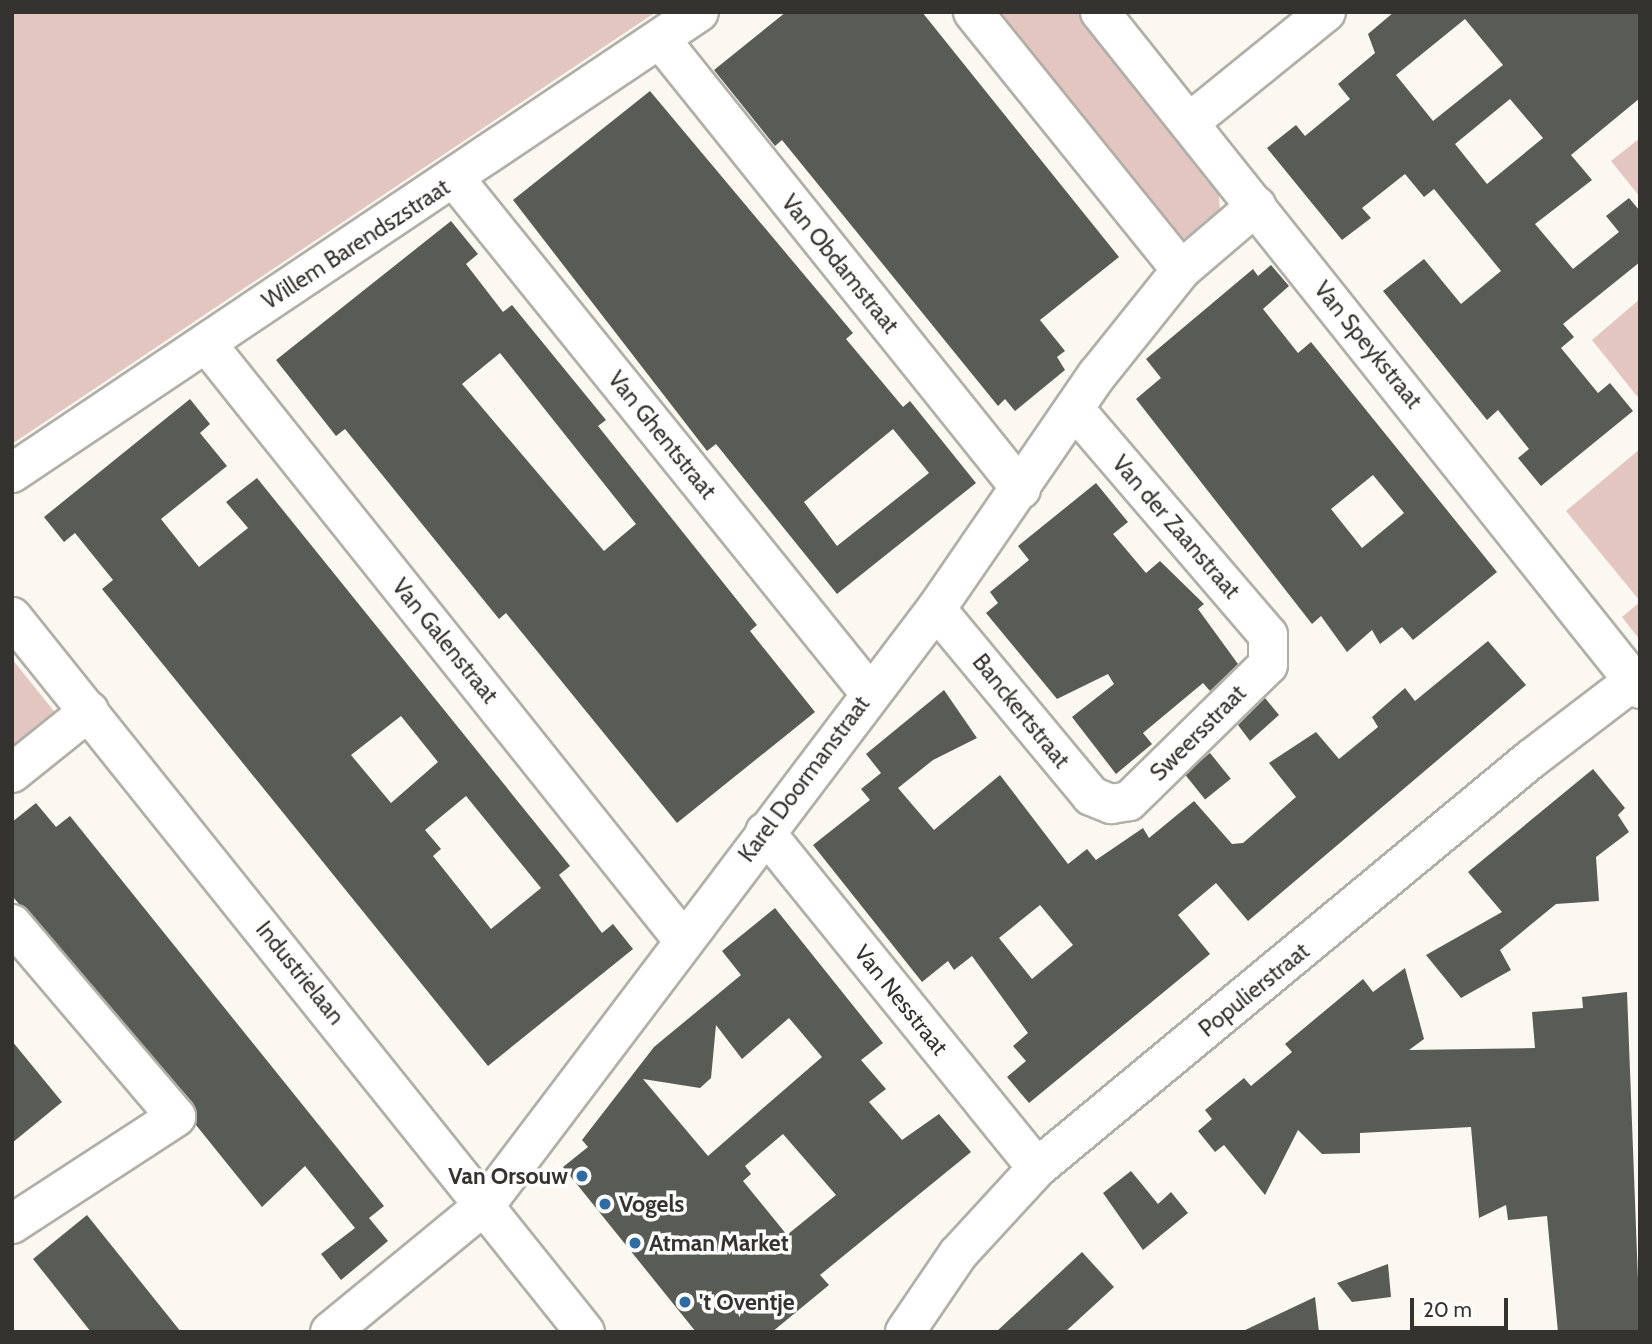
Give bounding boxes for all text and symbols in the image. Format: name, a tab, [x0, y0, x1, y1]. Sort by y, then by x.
street label: Willem Barendszstraat	[257, 173, 455, 315]
street label: Van Obdamstraat	[776, 189, 904, 339]
street label: Van Speykstraat	[1308, 276, 1428, 414]
street label: Van Ghentstraat	[602, 366, 722, 504]
street label: Van der Zaanstraat	[1106, 450, 1246, 604]
street label: Van Galenstraat	[386, 573, 504, 709]
street label: Banckertstraat	[967, 648, 1075, 774]
street label: Sweersstraat	[1144, 679, 1252, 787]
street label: Karel Doormanstraat	[733, 691, 875, 867]
street label: Industrielaan	[250, 916, 350, 1030]
street label: Populierstraat	[1193, 937, 1315, 1043]
street label: Van Nesstraat	[848, 940, 954, 1060]
place label: Van Orsouw	[448, 1162, 568, 1190]
marker: Van Orsouw	[574, 1168, 590, 1184]
place label: Vogels	[619, 1190, 684, 1218]
marker: Vogels	[597, 1196, 613, 1212]
place label: Atman Market	[649, 1229, 789, 1257]
marker: Atman Market	[627, 1235, 643, 1251]
scale bar	[1414, 1284, 1512, 1328]
place label: 't Oventje	[699, 1288, 795, 1316]
marker: 't Oventje	[677, 1294, 693, 1310]
text: 20 m	[1423, 1297, 1472, 1322]

